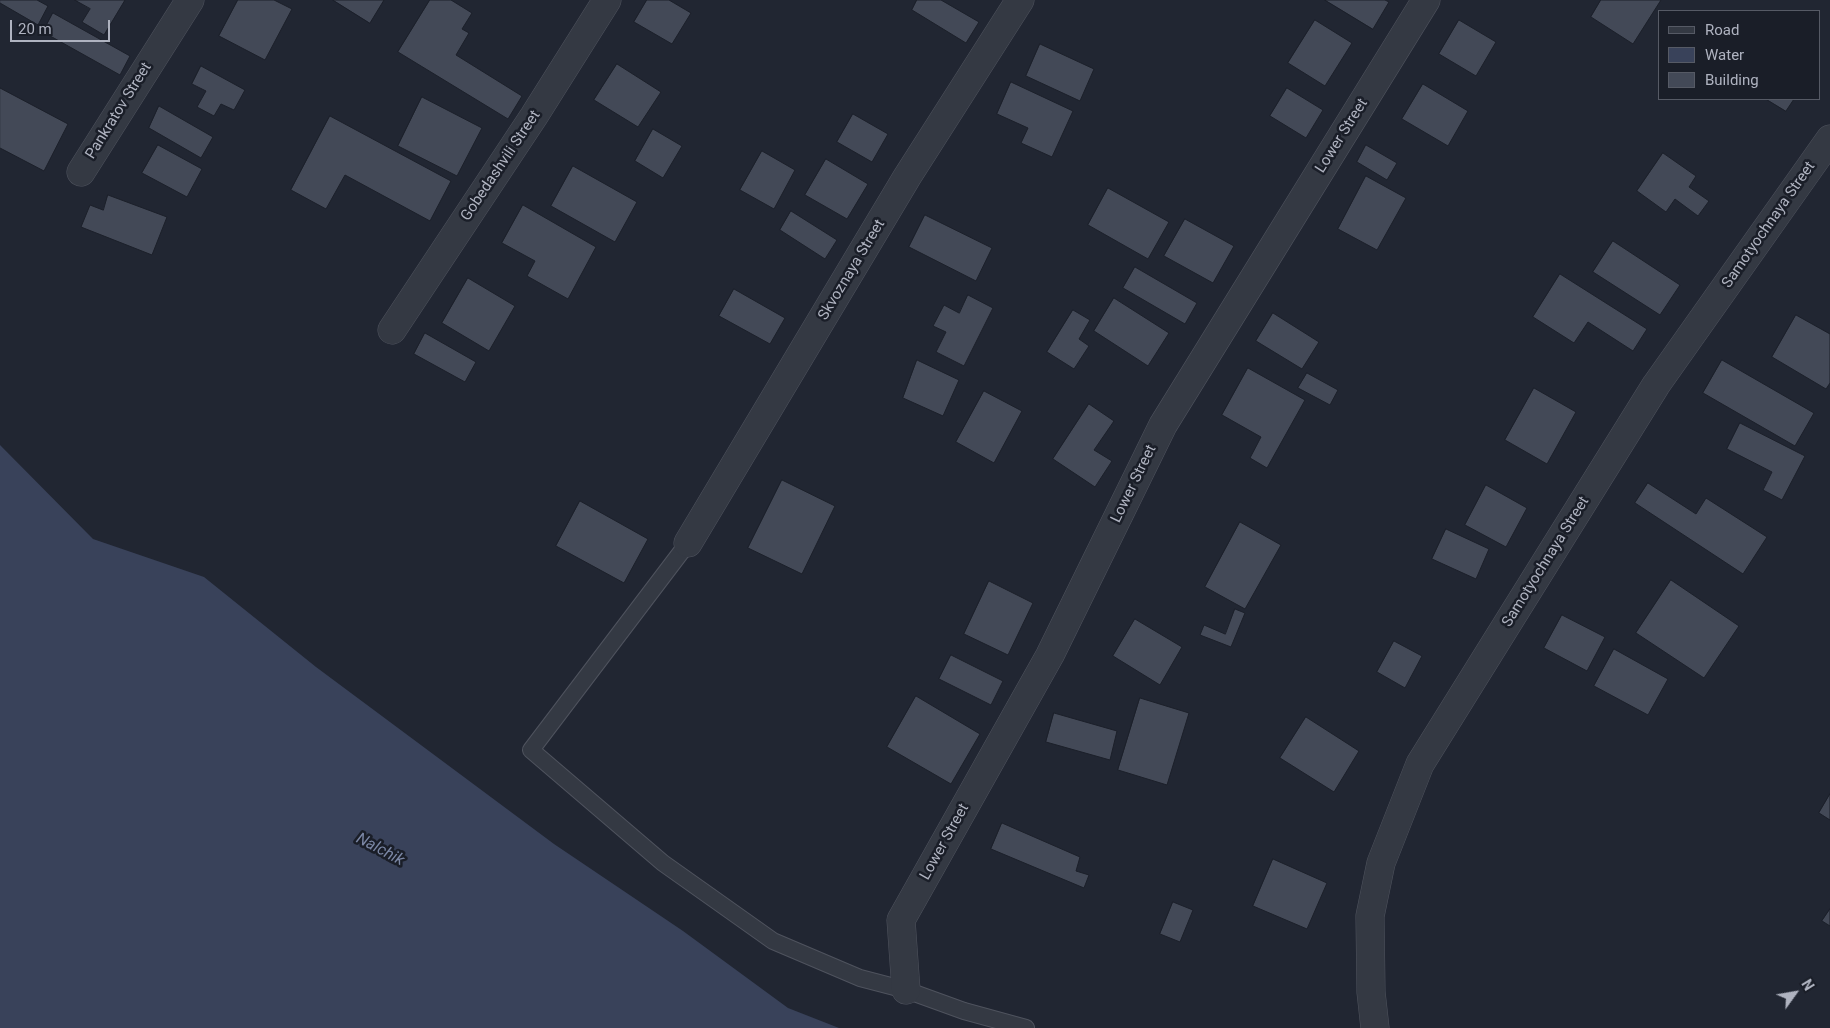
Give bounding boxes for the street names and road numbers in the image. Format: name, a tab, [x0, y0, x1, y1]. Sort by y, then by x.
street label: Pankratov Street	[82, 60, 156, 162]
street label: Lower Street	[1312, 96, 1372, 176]
street label: Gobedashvili Street	[457, 107, 545, 225]
street label: Samotyochnaya Street	[1719, 158, 1819, 292]
street label: Skvoznaya Street	[815, 216, 889, 324]
street label: Lower Street	[1107, 442, 1161, 526]
street label: Samotyochnaya Street	[1499, 494, 1593, 630]
street label: Lower Street	[917, 801, 973, 883]

